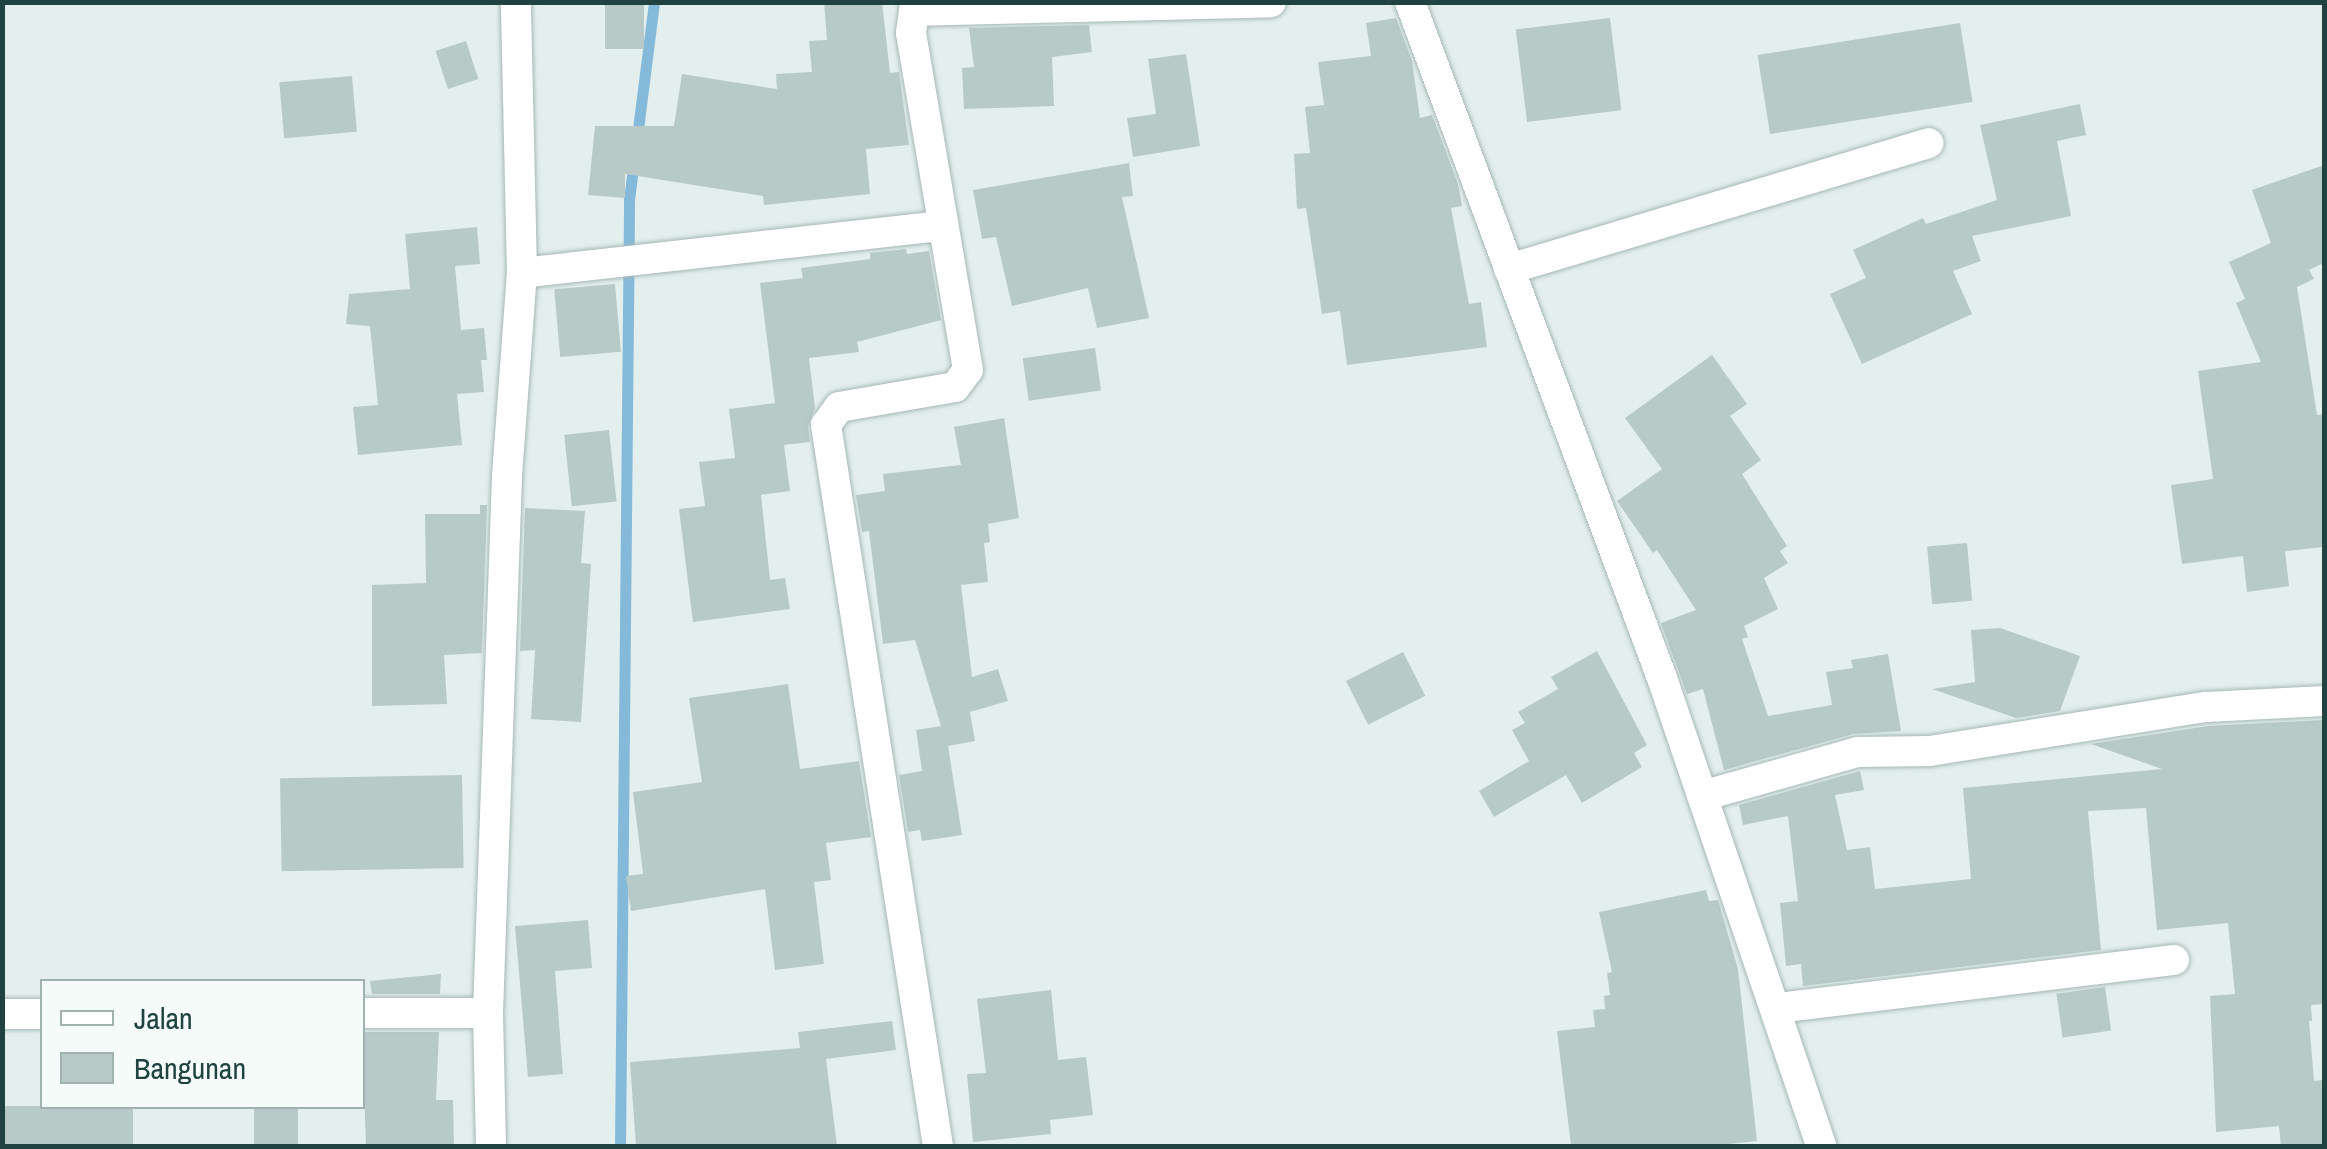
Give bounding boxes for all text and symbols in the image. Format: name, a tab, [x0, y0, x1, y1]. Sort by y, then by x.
legend	[40, 979, 365, 1109]
text: Jalan	[134, 998, 193, 1038]
text: Bangunan	[134, 1048, 246, 1088]

